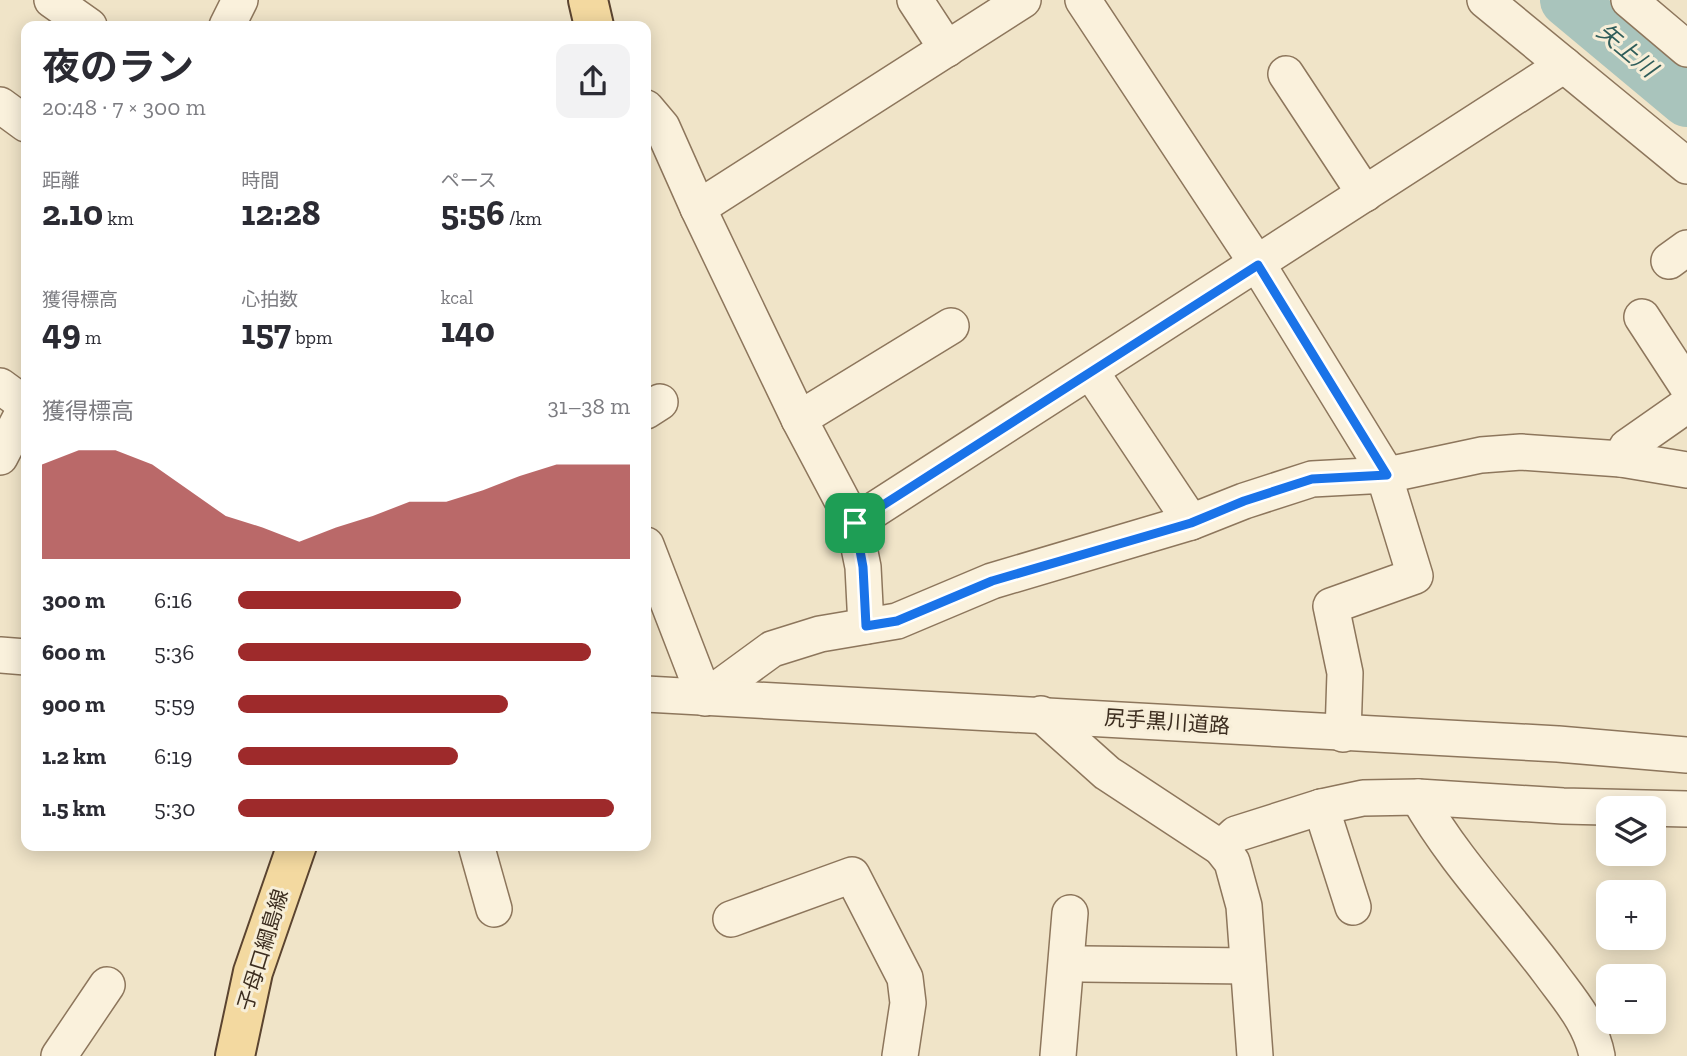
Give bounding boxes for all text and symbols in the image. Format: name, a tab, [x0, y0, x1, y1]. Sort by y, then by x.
water label: 矢上川	[1592, 17, 1665, 85]
text: 夜のラン	[42, 44, 194, 90]
button: share	[556, 44, 630, 118]
text: 20:48 · 7 × 300 m	[42, 93, 206, 121]
text: 距離	[42, 169, 80, 192]
text: 時間	[241, 169, 279, 192]
text: ペース	[441, 169, 497, 192]
text: 2.10	[42, 192, 103, 234]
text: 12:28	[241, 192, 321, 234]
text: 5:56	[441, 192, 505, 234]
text: km	[103, 207, 134, 230]
text: /km	[505, 207, 542, 230]
text: kcal	[441, 286, 473, 309]
text: 獲得標高	[42, 288, 118, 311]
text: 心拍数	[241, 288, 298, 311]
text: 140	[441, 309, 495, 351]
text: 49	[42, 311, 81, 353]
text: 157	[241, 311, 291, 353]
text: m	[81, 326, 101, 349]
text: bpm	[291, 326, 332, 349]
text: 31–38 m	[548, 392, 630, 420]
text: 獲得標高	[42, 397, 134, 425]
pin	[825, 493, 885, 553]
icon: arrive	[836, 504, 874, 542]
text: 300 m	[42, 586, 105, 614]
text: 6:16	[154, 586, 192, 614]
text: 600 m	[42, 638, 105, 666]
text: 5:36	[154, 638, 194, 666]
text: 900 m	[42, 690, 105, 718]
text: 5:59	[154, 690, 195, 718]
street label: 尻手黒川道路	[1103, 705, 1231, 738]
text: 1.2 km	[42, 742, 106, 770]
text: 6:19	[154, 742, 192, 770]
text: 1.5 km	[42, 794, 106, 822]
text: 5:30	[154, 794, 195, 822]
map controls	[1596, 796, 1666, 1034]
button: layers	[1596, 796, 1666, 866]
button: +	[1596, 880, 1666, 950]
street label: 子母口綱島線	[232, 886, 293, 1014]
button: −	[1596, 964, 1666, 1034]

